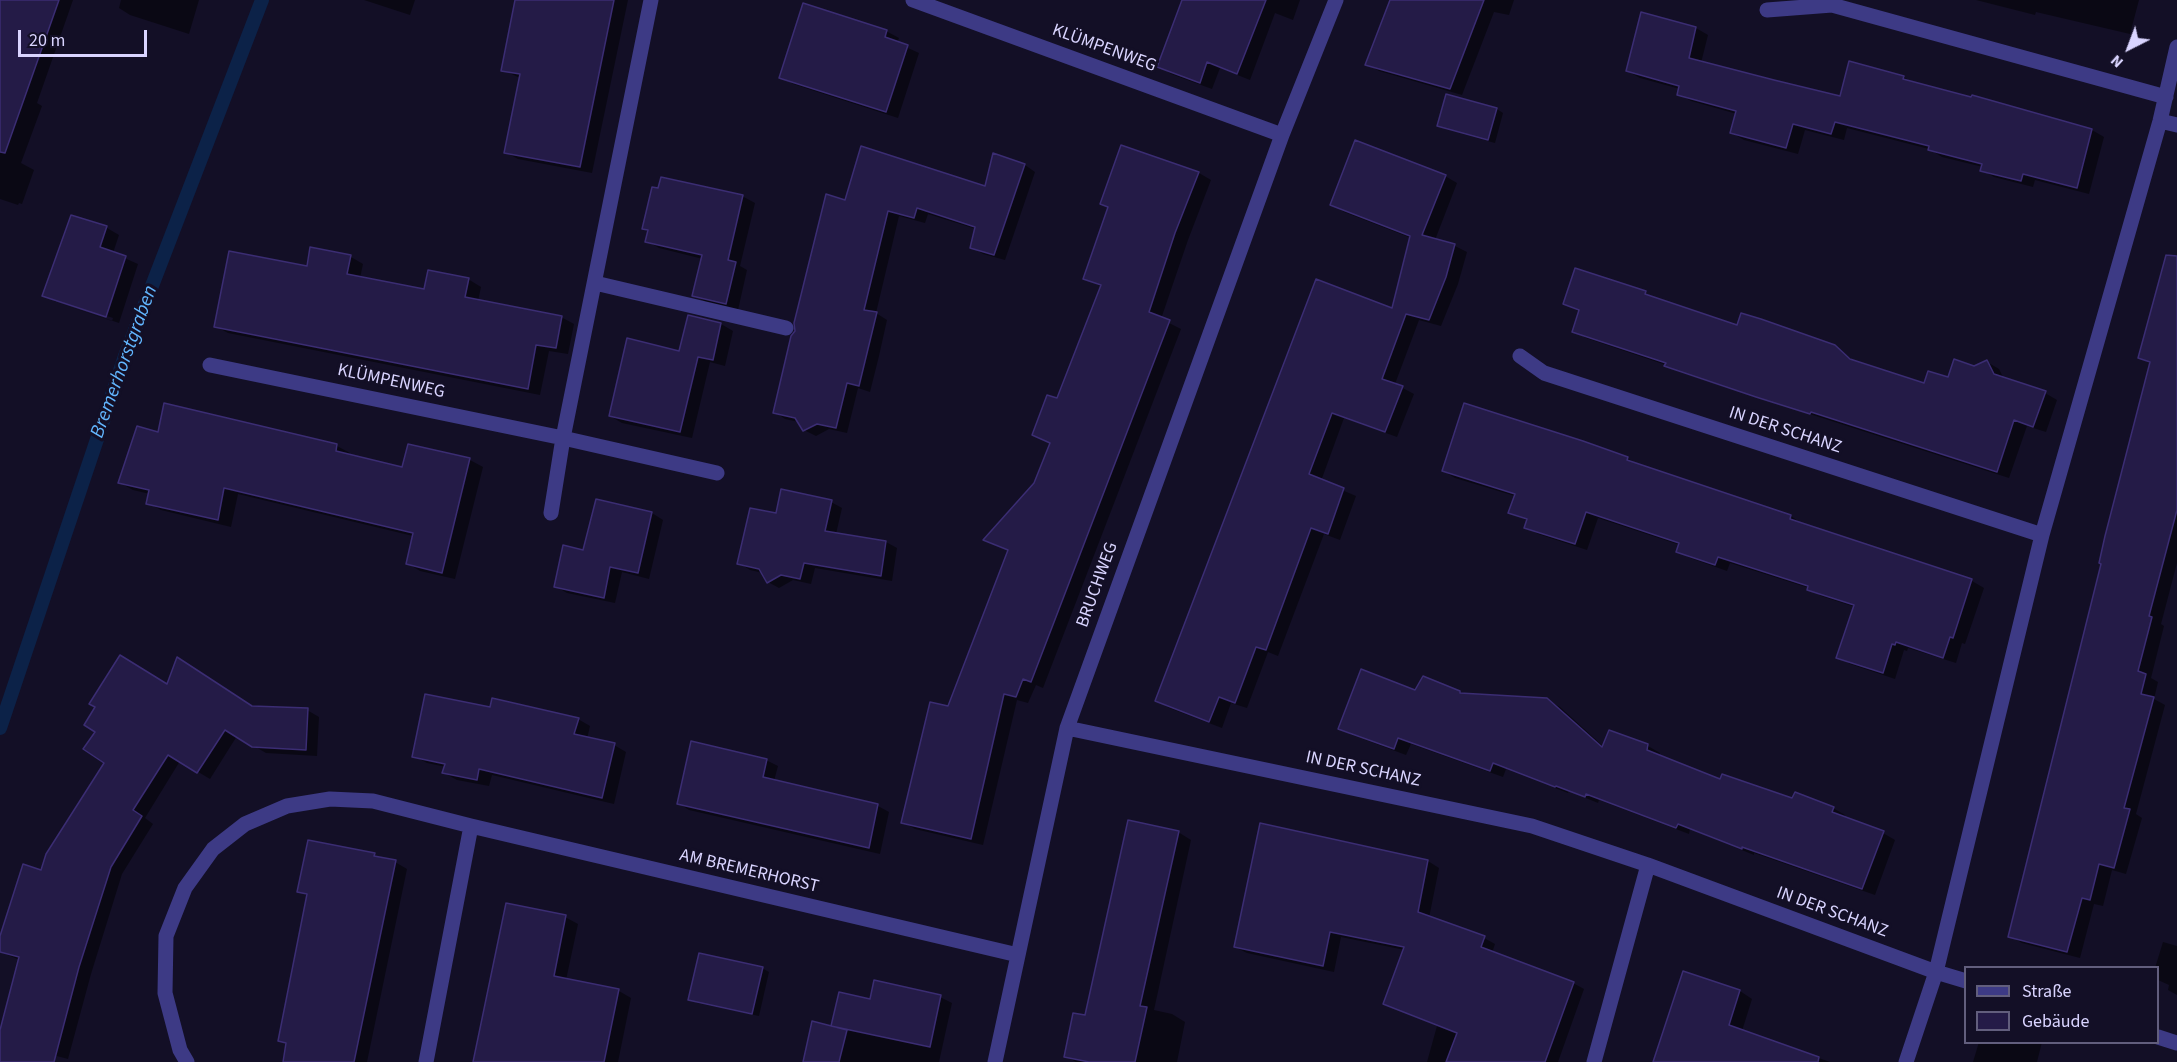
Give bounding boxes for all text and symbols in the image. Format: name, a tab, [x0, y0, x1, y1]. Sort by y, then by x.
scale bar	[21, 18, 150, 56]
north arrow	[2099, 18, 2159, 78]
street label: KLÜMPENWEG	[1049, 20, 1159, 78]
text: 20 m	[29, 28, 65, 53]
text: N	[2106, 50, 2128, 73]
water label: Bremerhorstgraben	[86, 282, 164, 442]
street label: KLÜMPENWEG	[335, 360, 447, 404]
street label: IN DER SCHANZ	[1726, 403, 1844, 459]
street label: BRUCHWEG	[1073, 539, 1123, 631]
street label: IN DER SCHANZ	[1303, 747, 1423, 793]
street label: AM BREMERHORST	[677, 845, 821, 899]
street label: IN DER SCHANZ	[1773, 883, 1891, 943]
legend	[1964, 966, 2159, 1044]
text: Straße	[2022, 979, 2071, 1004]
text: Gebäude	[2022, 1009, 2090, 1034]

